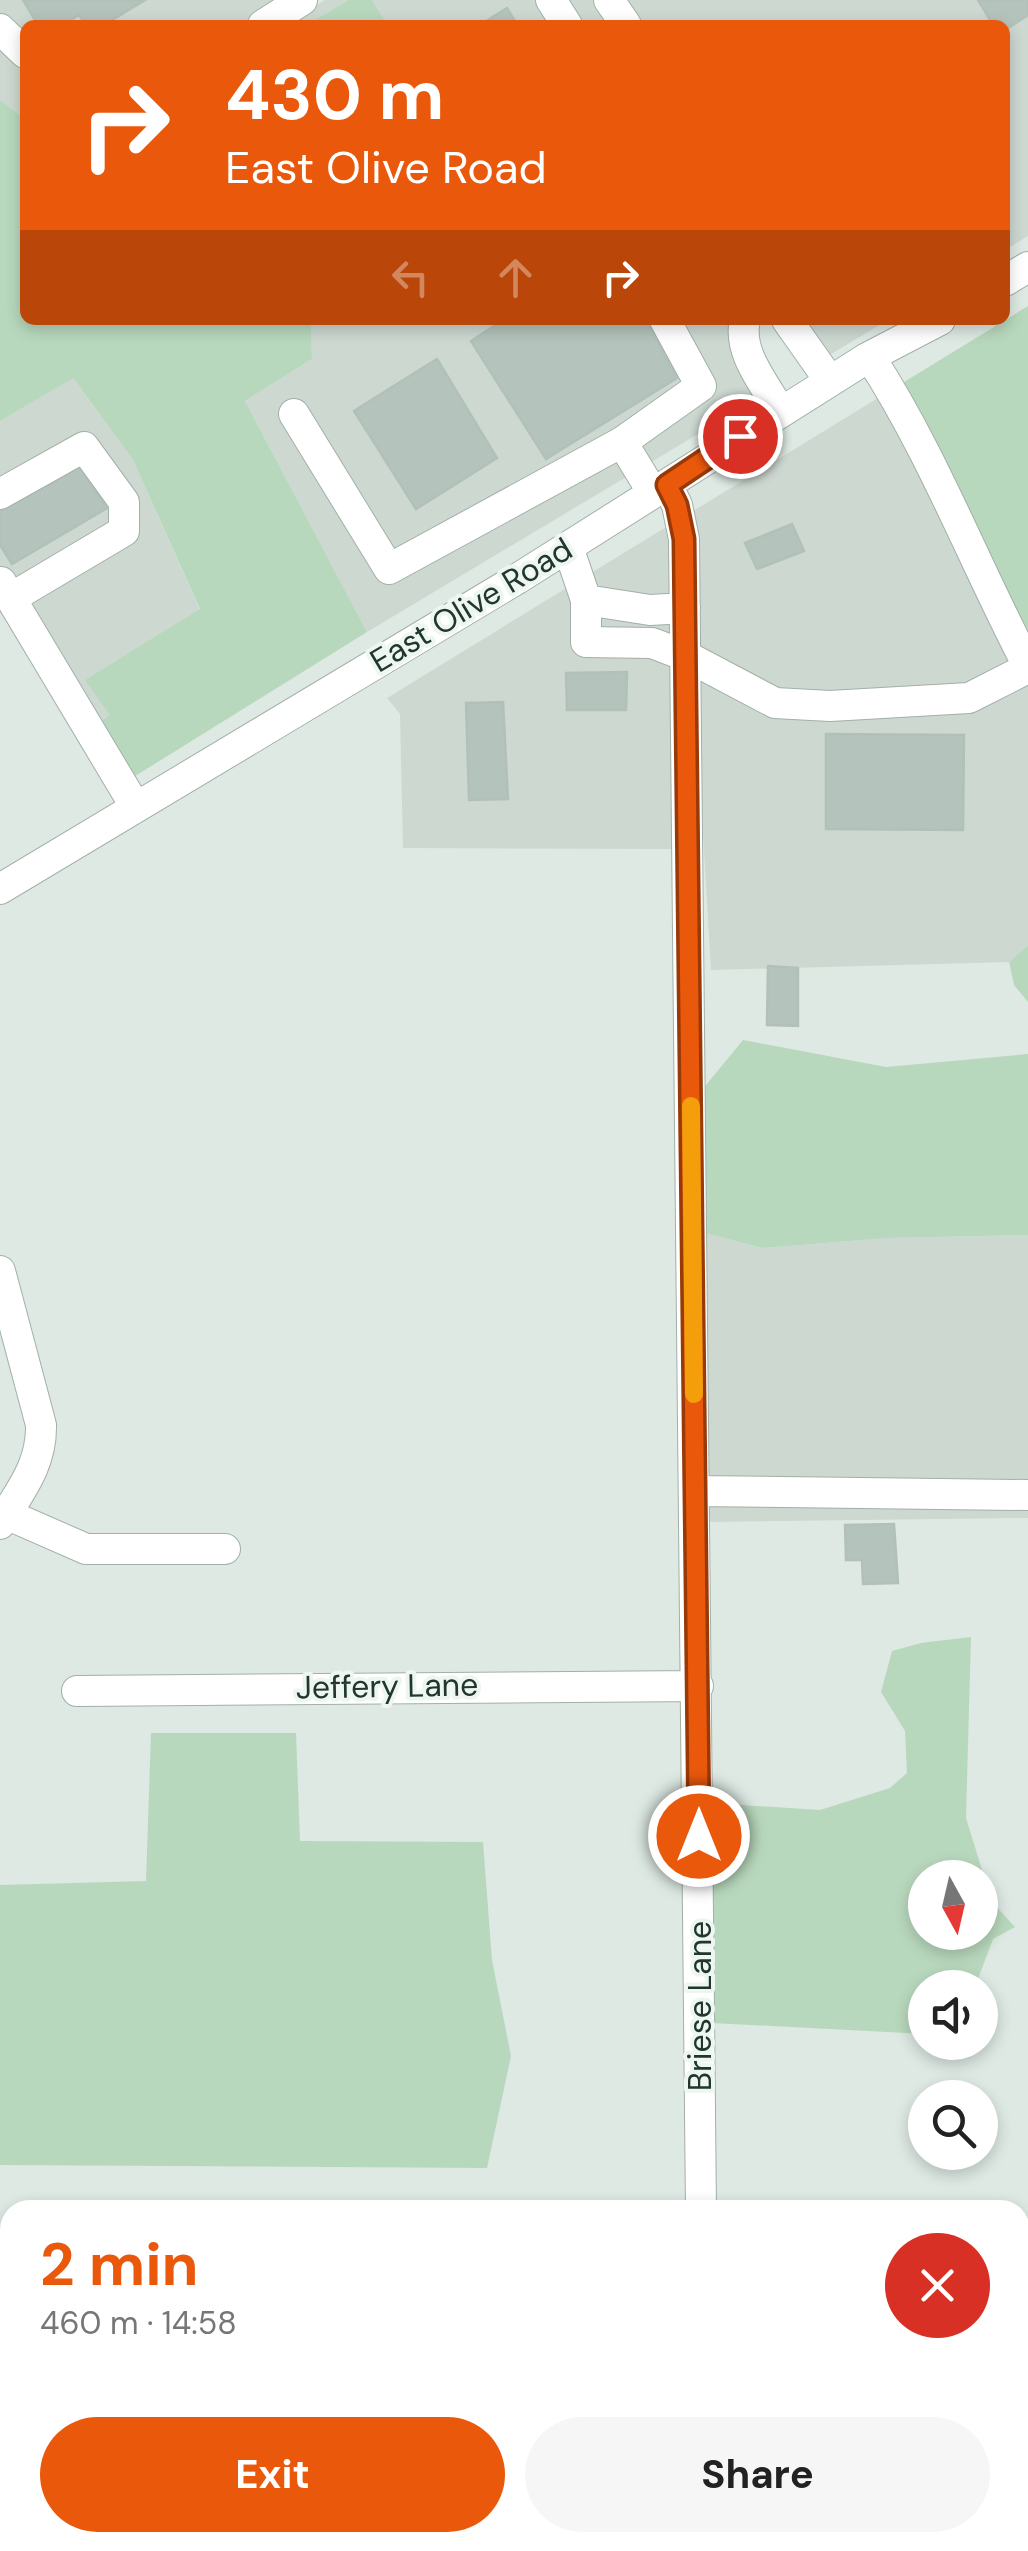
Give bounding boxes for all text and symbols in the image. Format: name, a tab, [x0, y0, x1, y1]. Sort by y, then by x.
text: 430 m	[225, 50, 444, 141]
icon: right	[60, 60, 190, 190]
text: East Olive Road	[225, 138, 547, 197]
icon: left	[383, 250, 438, 305]
icon: ahead	[488, 250, 543, 305]
icon: right	[593, 250, 648, 305]
pin	[698, 394, 783, 479]
icon: arrive	[713, 409, 768, 464]
street label: East Olive Road	[362, 528, 580, 682]
street label: Jeffery Lane	[295, 1663, 479, 1709]
position arrow	[647, 1784, 751, 1888]
north arrow	[908, 1860, 998, 1950]
map controls	[908, 1860, 998, 2170]
street label: Briese Lane	[679, 1921, 721, 2091]
button: sound	[908, 1970, 998, 2060]
button: search	[908, 2080, 998, 2170]
text: 2 min	[40, 2225, 199, 2304]
button: close	[885, 2233, 990, 2338]
text: 460 m · 14:58	[40, 2302, 237, 2344]
button: Exit	[40, 2417, 505, 2532]
button: Share	[525, 2417, 990, 2532]

